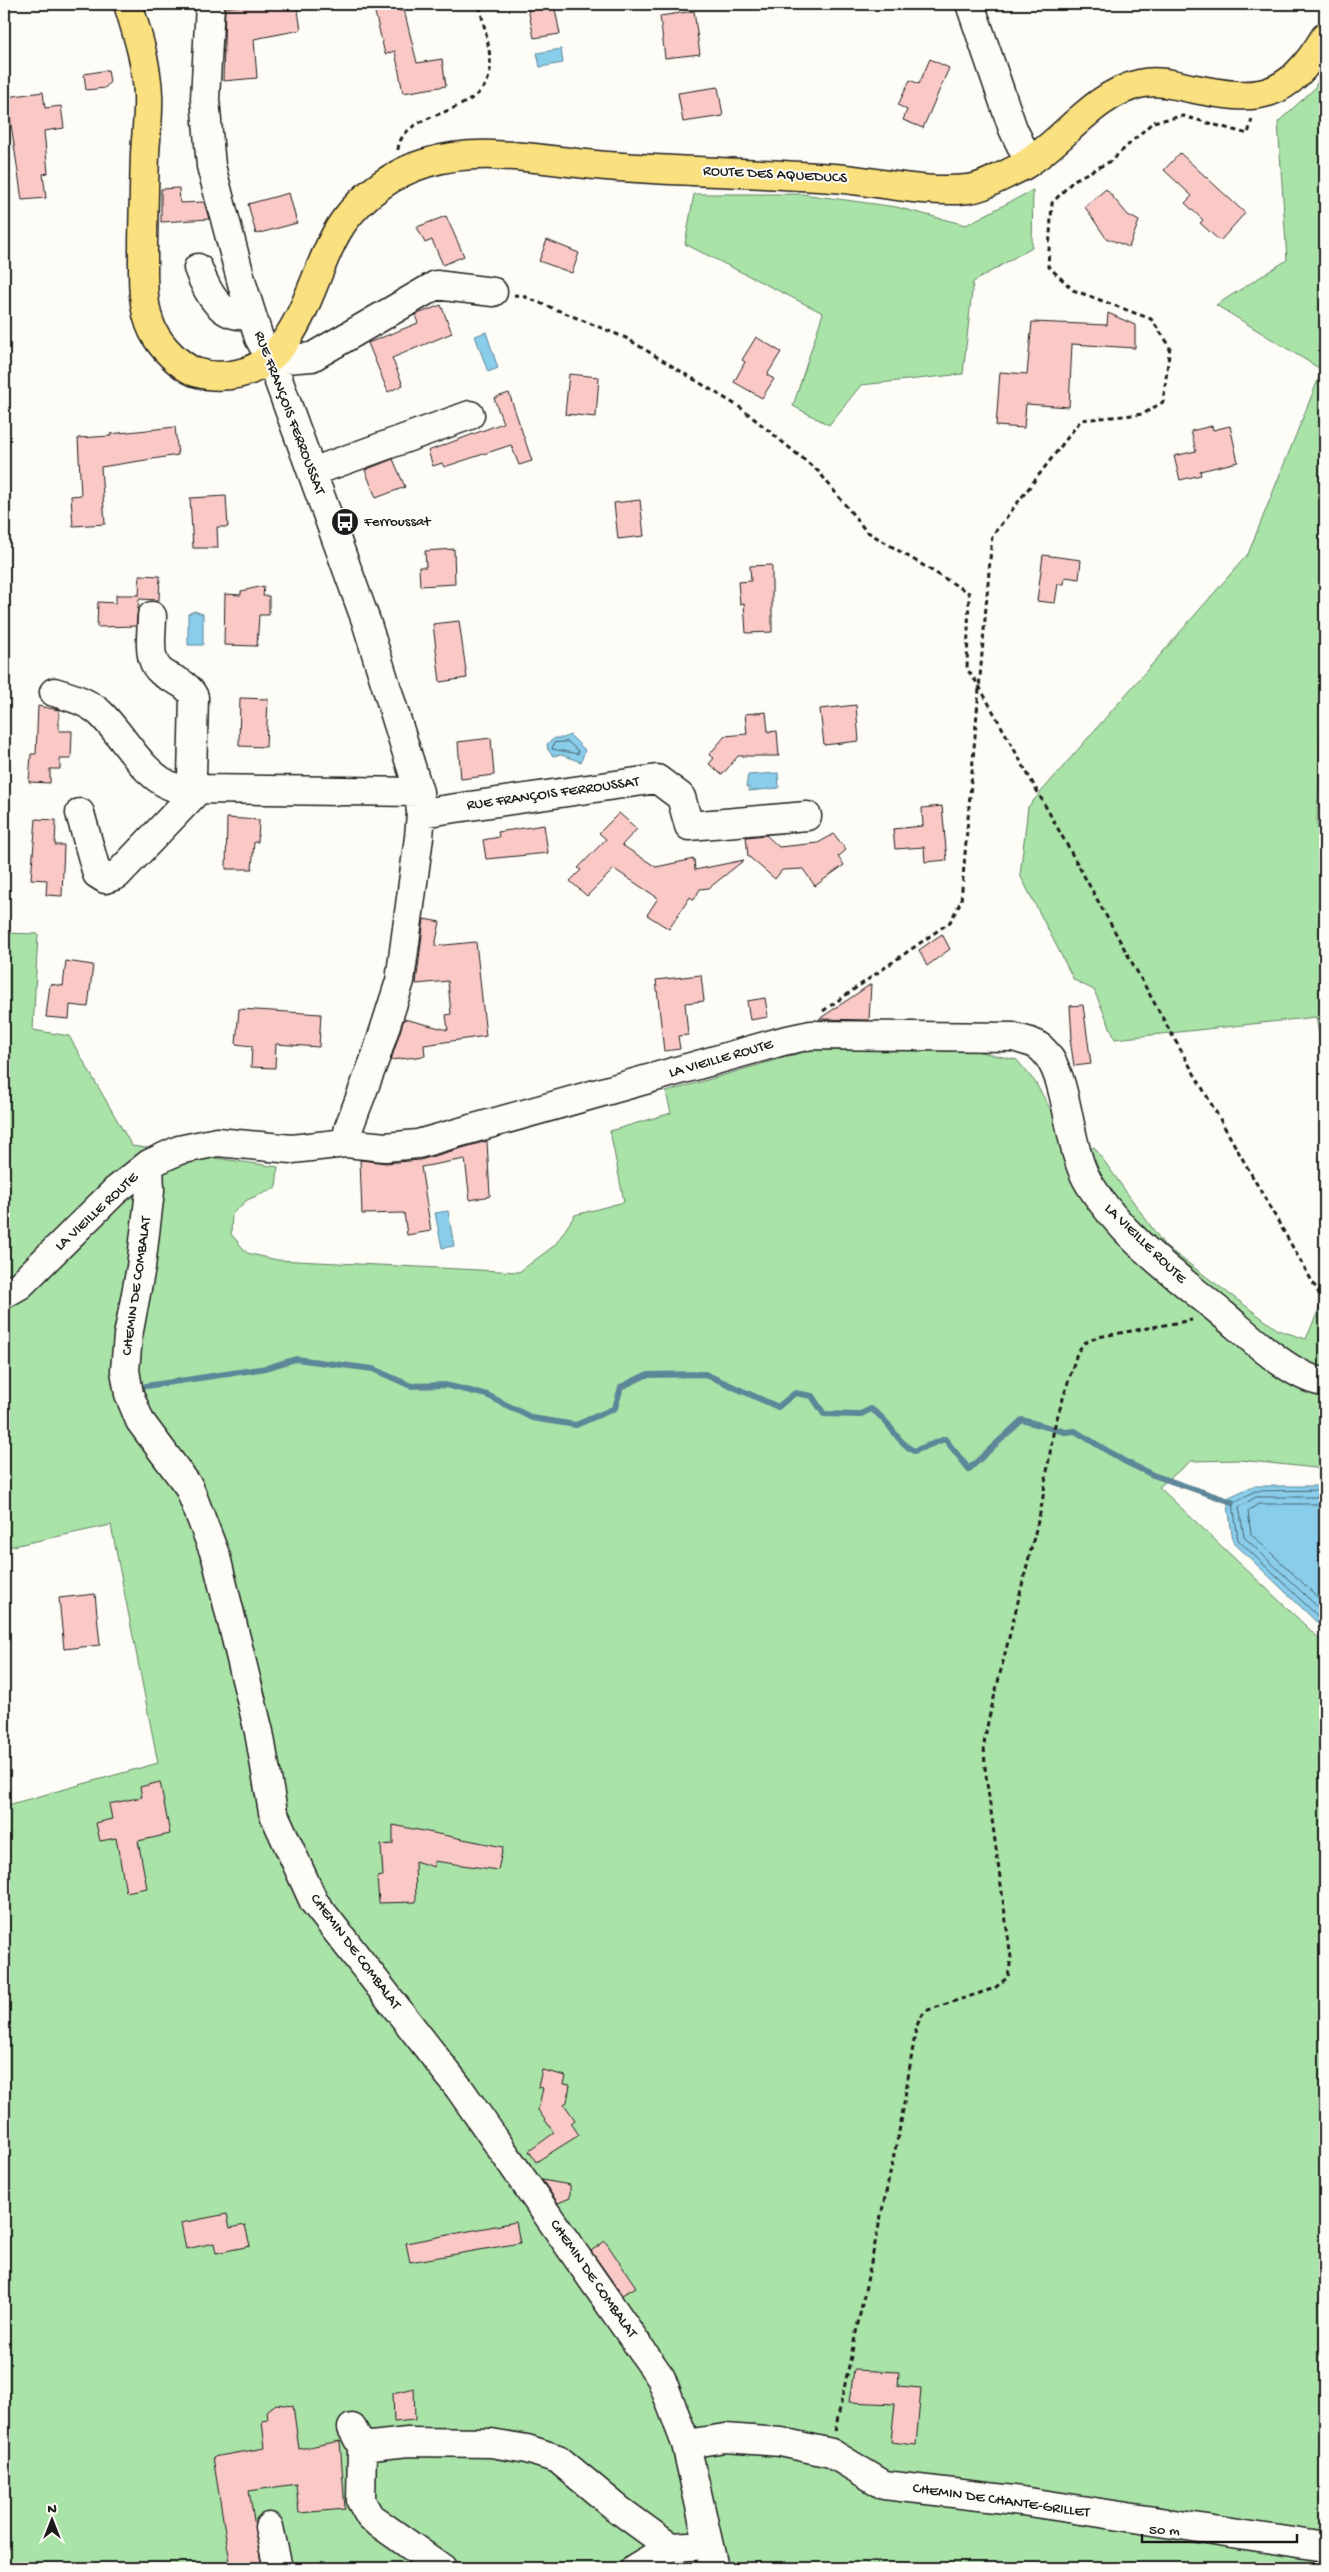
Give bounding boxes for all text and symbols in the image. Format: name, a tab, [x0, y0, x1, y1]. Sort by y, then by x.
street label: ROUTE DES AQUEDUCS	[702, 162, 848, 188]
street label: RUE FRANÇOIS FERROUSSAT	[249, 329, 329, 499]
bus stop icon: Ferroussat	[330, 507, 360, 537]
place label: Ferroussat	[363, 513, 432, 531]
street label: RUE FRANÇOIS FERROUSSAT	[466, 773, 642, 815]
street label: LA VIEILLE ROUTE	[667, 1035, 776, 1082]
street label: LA VIEILLE ROUTE	[52, 1168, 143, 1255]
street label: LA VIEILLE ROUTE	[1100, 1200, 1190, 1288]
street label: CHEMIN DE COMBALAT	[118, 1214, 156, 1357]
street label: CHEMIN DE COMBALAT	[306, 1891, 405, 2014]
street label: CHEMIN DE COMBALAT	[545, 2216, 641, 2343]
street label: CHEMIN DE CHANTE-GRILLET	[911, 2480, 1092, 2522]
north arrow	[28, 2494, 78, 2544]
text: N	[47, 2501, 57, 2518]
scale bar	[1142, 2512, 1296, 2544]
text: 50 m	[1149, 2522, 1180, 2540]

